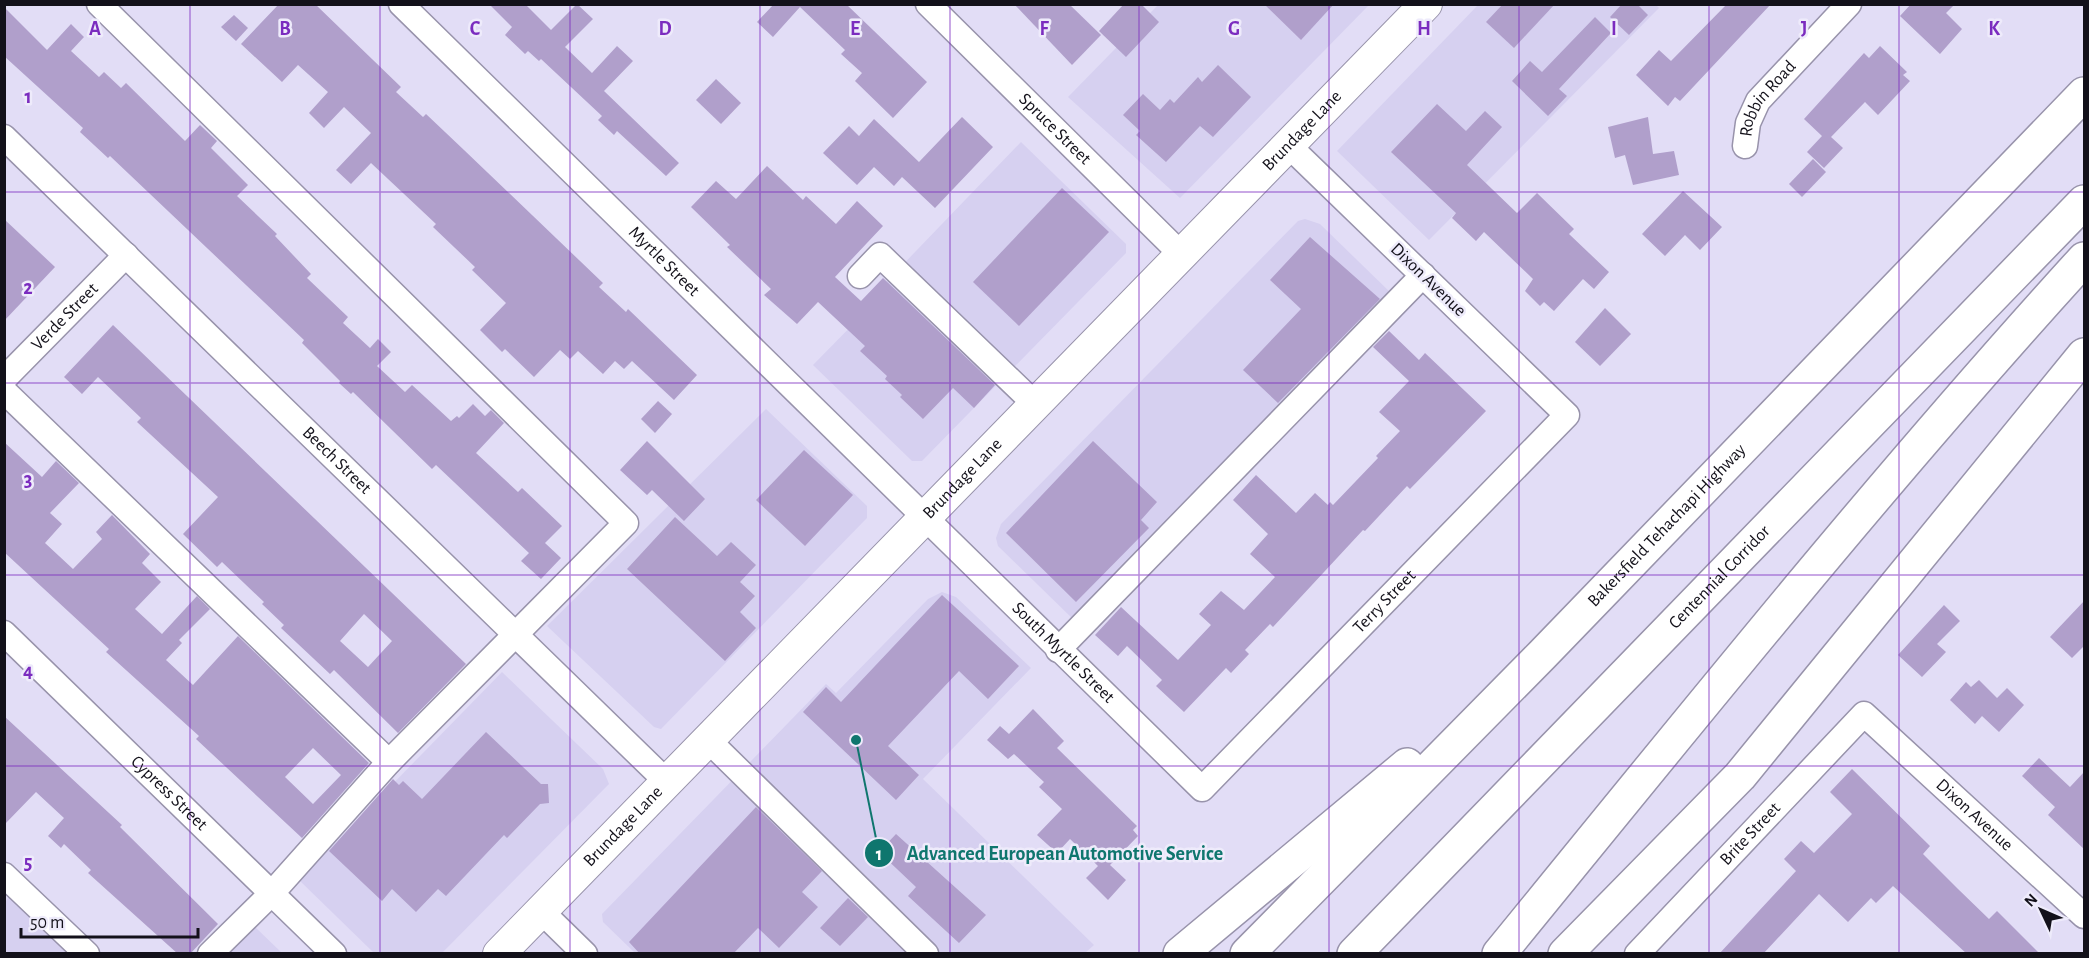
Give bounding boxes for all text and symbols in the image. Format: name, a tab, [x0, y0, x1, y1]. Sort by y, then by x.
text: A	[89, 19, 101, 39]
text: B	[279, 19, 291, 39]
text: C	[470, 19, 481, 39]
text: D	[658, 19, 672, 39]
text: E	[850, 19, 860, 39]
text: F	[1039, 19, 1049, 39]
text: G	[1228, 19, 1240, 39]
text: H	[1417, 19, 1431, 39]
text: I	[1611, 19, 1617, 39]
text: J	[1801, 19, 1807, 39]
text: K	[1988, 19, 2000, 39]
street label: Robbin Road	[1737, 57, 1800, 138]
text: 1	[24, 87, 32, 107]
street label: Brundage Lane	[1259, 87, 1345, 175]
street label: Spruce Street	[1015, 90, 1094, 168]
street label: Myrtle Street	[625, 223, 703, 300]
street label: Dixon Avenue	[1387, 240, 1469, 320]
text: 2	[23, 278, 33, 298]
street label: Verde Street	[28, 280, 102, 354]
street label: Beech Street	[299, 423, 375, 498]
street label: Brundage Lane	[920, 435, 1006, 522]
street label: Bakersfield Tehachapi Highway	[1585, 440, 1750, 610]
text: 3	[24, 470, 32, 490]
street label: Centennial Corridor	[1666, 522, 1774, 633]
street label: Terry Street	[1350, 566, 1419, 637]
street label: South Myrtle Street	[1008, 599, 1118, 707]
text: 4	[23, 661, 33, 681]
street label: Cypress Street	[127, 753, 211, 834]
street label: Dixon Avenue	[1932, 776, 2016, 855]
street label: Brundage Lane	[580, 783, 666, 870]
street label: Brite Street	[1717, 799, 1784, 869]
callout: Advanced European Automotive Service	[864, 834, 1235, 872]
text: Advanced European Automotive Service	[907, 844, 1223, 864]
text: 1	[876, 846, 882, 864]
text: 5	[24, 853, 32, 873]
north arrow	[2011, 880, 2071, 940]
text: N	[2021, 891, 2041, 910]
scale bar	[21, 901, 198, 939]
text: 50 m	[30, 914, 64, 932]

